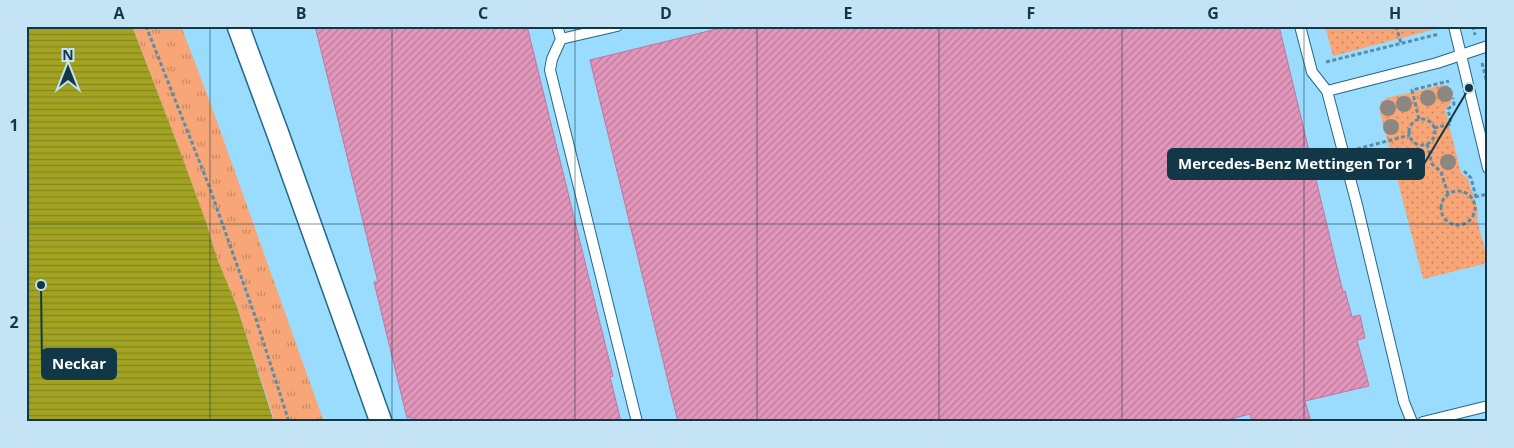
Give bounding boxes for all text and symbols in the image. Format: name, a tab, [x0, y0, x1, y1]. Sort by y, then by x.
text: A	[113, 2, 125, 24]
text: B	[296, 2, 306, 24]
text: C	[478, 2, 488, 24]
text: D	[660, 2, 672, 24]
text: E	[844, 2, 853, 24]
text: F	[1027, 2, 1035, 24]
text: G	[1207, 2, 1219, 24]
text: H	[1389, 2, 1401, 24]
north arrow	[42, 42, 92, 92]
text: N	[62, 45, 74, 64]
text: 1	[9, 114, 19, 136]
callout: Mercedes-Benz Mettingen Tor 1	[1168, 149, 1424, 179]
text: Mercedes-Benz Mettingen Tor 1	[1178, 153, 1414, 173]
text: 2	[9, 311, 19, 333]
callout: Neckar	[42, 349, 116, 379]
text: Neckar	[52, 353, 106, 373]

